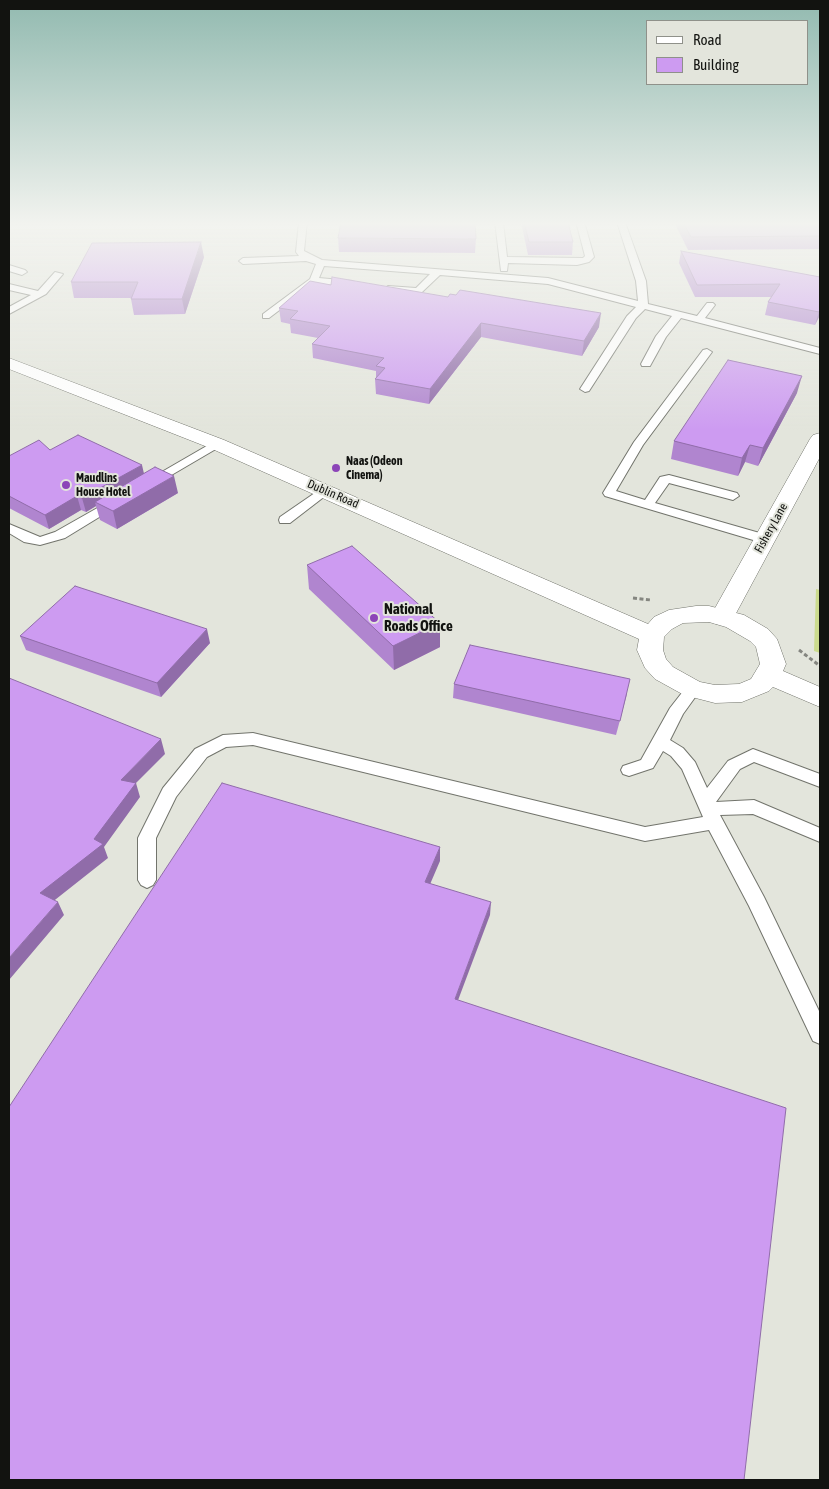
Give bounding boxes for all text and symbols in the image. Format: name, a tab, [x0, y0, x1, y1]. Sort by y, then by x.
legend	[646, 20, 809, 85]
text: Road	[693, 31, 722, 48]
text: Building	[693, 56, 739, 73]
place label: Naas (Odeon Cinema)	[346, 454, 403, 482]
marker: Naas (Odeon Cinema)	[330, 462, 342, 474]
place label: Maudlins House Hotel	[76, 471, 130, 499]
street label: Dublin Road	[305, 477, 361, 511]
marker: Maudlins House Hotel	[60, 479, 72, 491]
street label: Fishery Lane	[751, 501, 791, 555]
place label: National Roads Office	[384, 600, 453, 635]
marker: National Roads Office	[368, 612, 380, 624]

